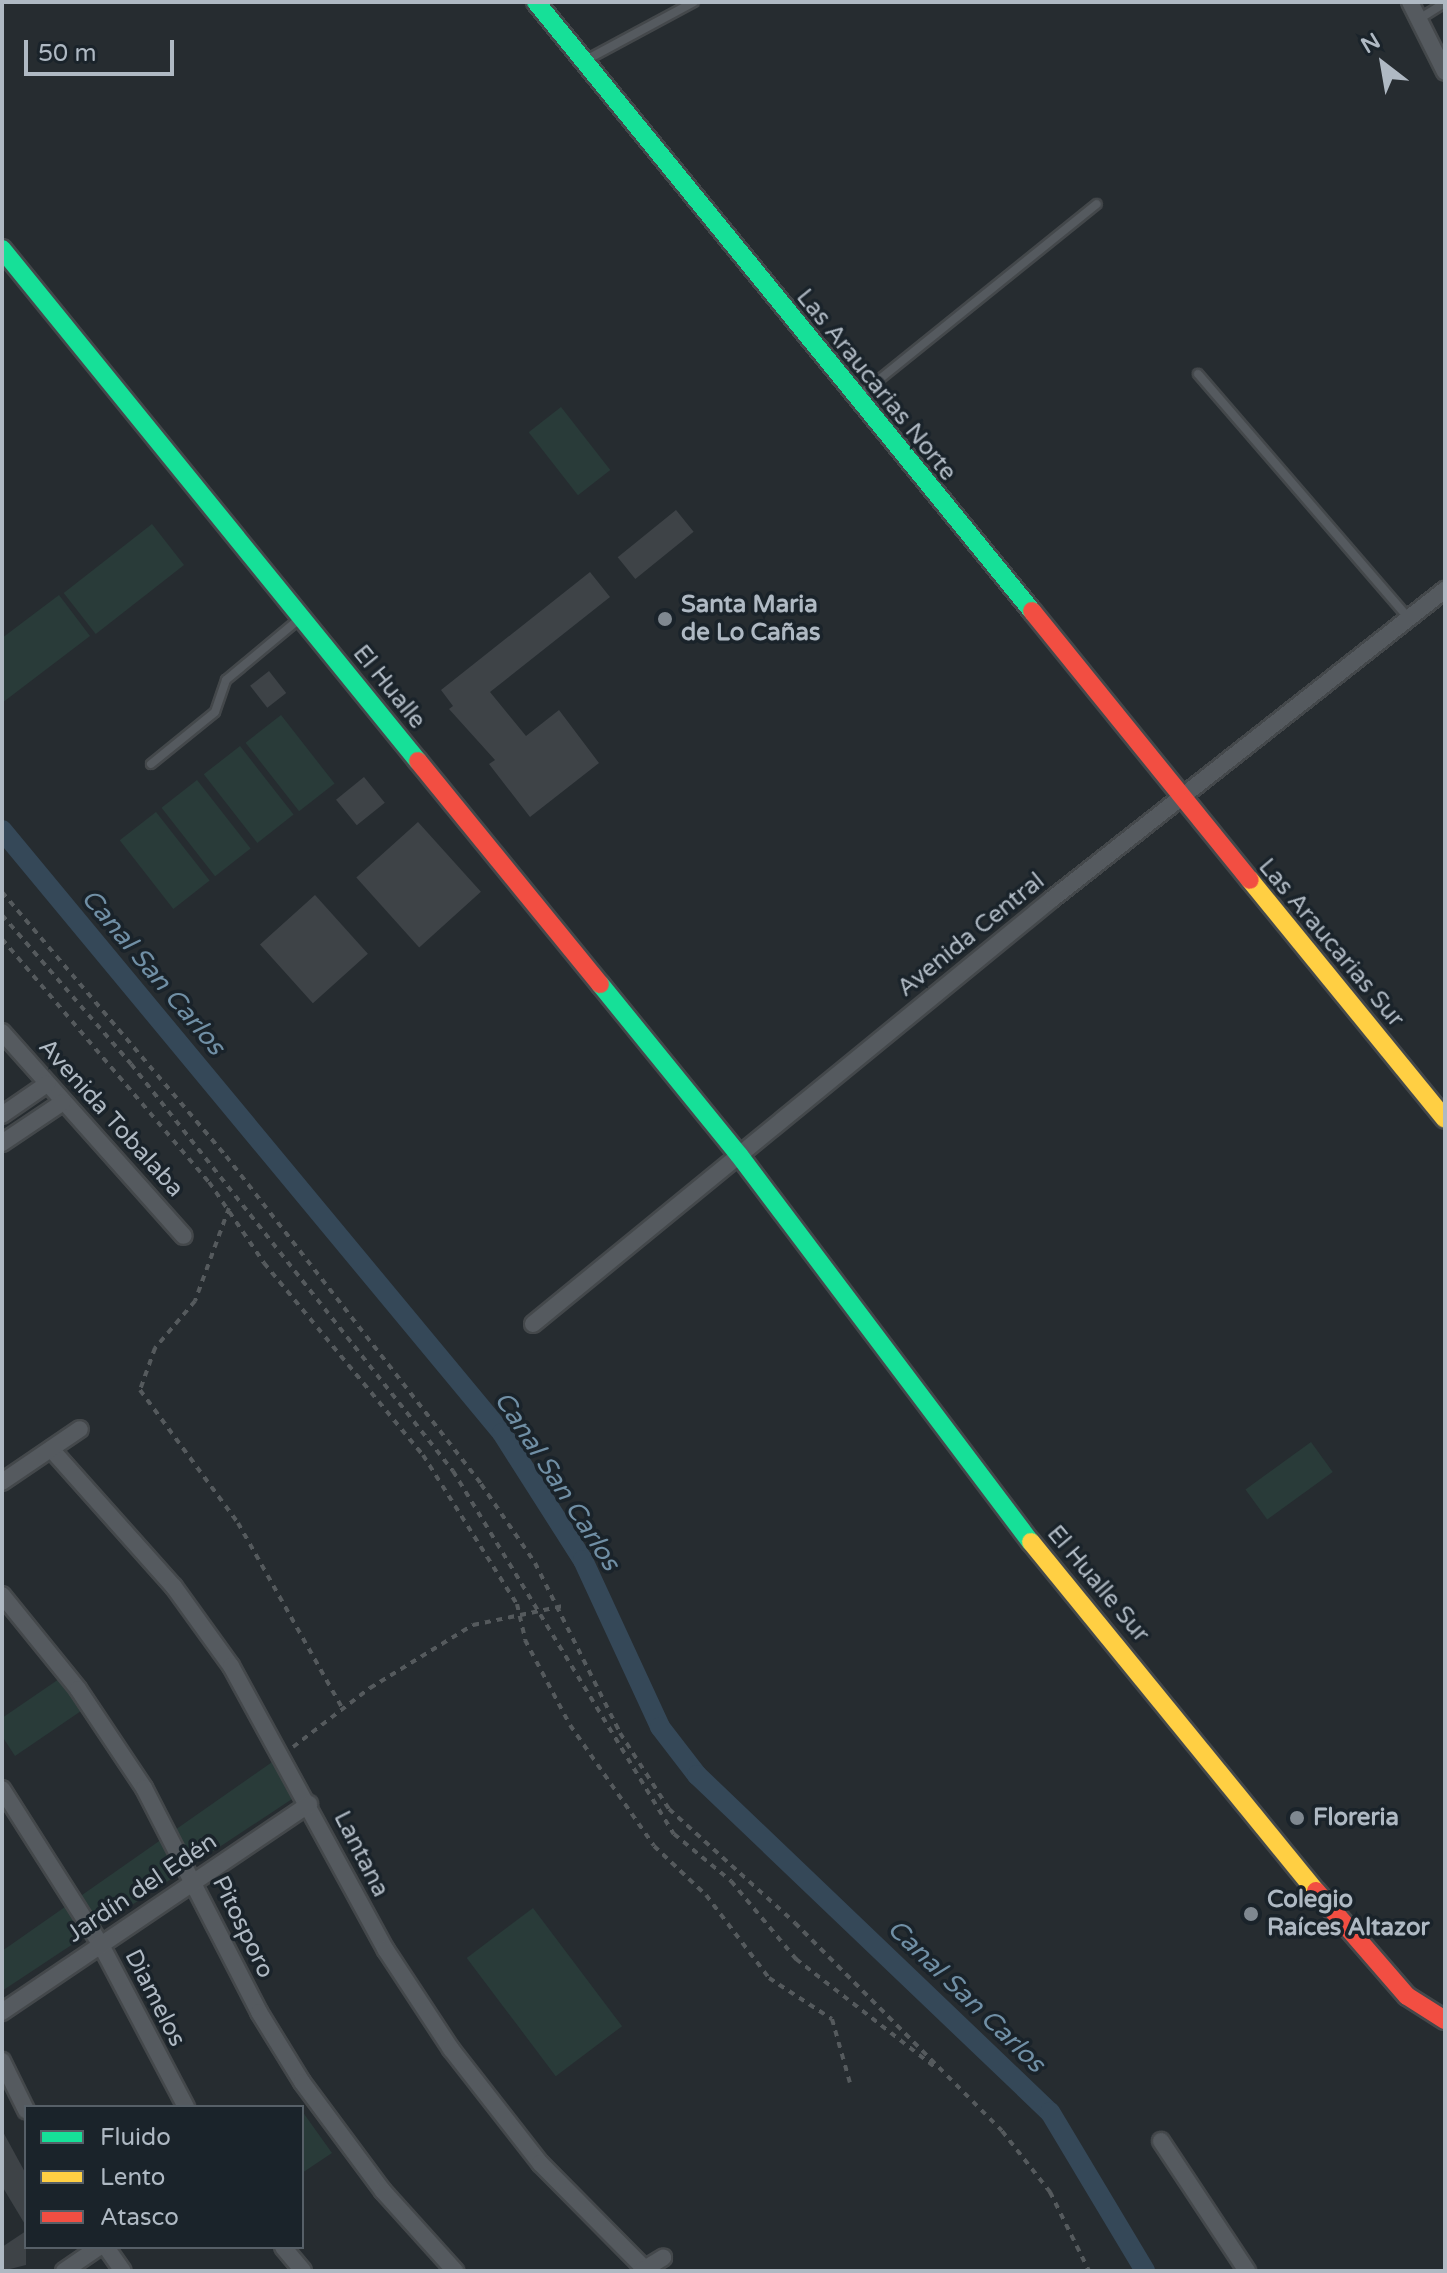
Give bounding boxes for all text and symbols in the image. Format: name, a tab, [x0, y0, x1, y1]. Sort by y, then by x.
scale bar	[28, 24, 178, 74]
north arrow	[1343, 24, 1423, 104]
text: N	[1356, 28, 1385, 59]
text: 50 m	[38, 39, 96, 68]
street label: Las Araucarias Norte	[790, 283, 962, 487]
place label: Santa Maria de Lo Cañas	[681, 591, 820, 647]
marker: Santa Maria de Lo Cañas	[656, 610, 674, 628]
street label: El Hualle	[347, 639, 431, 735]
street label: Las Araucarias Sur	[1252, 853, 1410, 1033]
street label: Avenida Central	[892, 867, 1050, 1003]
water label: Canal San Carlos	[75, 883, 231, 1061]
street label: Avenida Tobalaba	[32, 1033, 190, 1203]
water label: Canal San Carlos	[488, 1386, 626, 1576]
street label: El Hualle Sur	[1041, 1520, 1155, 1648]
place label: Floreria	[1313, 1804, 1399, 1832]
street label: Lantana	[327, 1806, 395, 1902]
marker: Floreria	[1288, 1809, 1306, 1827]
street label: Jardín del Edén	[62, 1827, 222, 1949]
street label: Pitosporo	[206, 1871, 280, 1983]
place label: Colegio Raíces Altazor	[1267, 1886, 1430, 1942]
marker: Colegio Raíces Altazor	[1242, 1905, 1260, 1923]
water label: Canal San Carlos	[881, 1913, 1051, 2079]
street label: Diamelos	[118, 1945, 192, 2051]
legend	[24, 2105, 304, 2249]
text: Fluido	[100, 2123, 171, 2152]
text: Lento	[100, 2163, 165, 2192]
text: Atasco	[100, 2203, 179, 2232]

